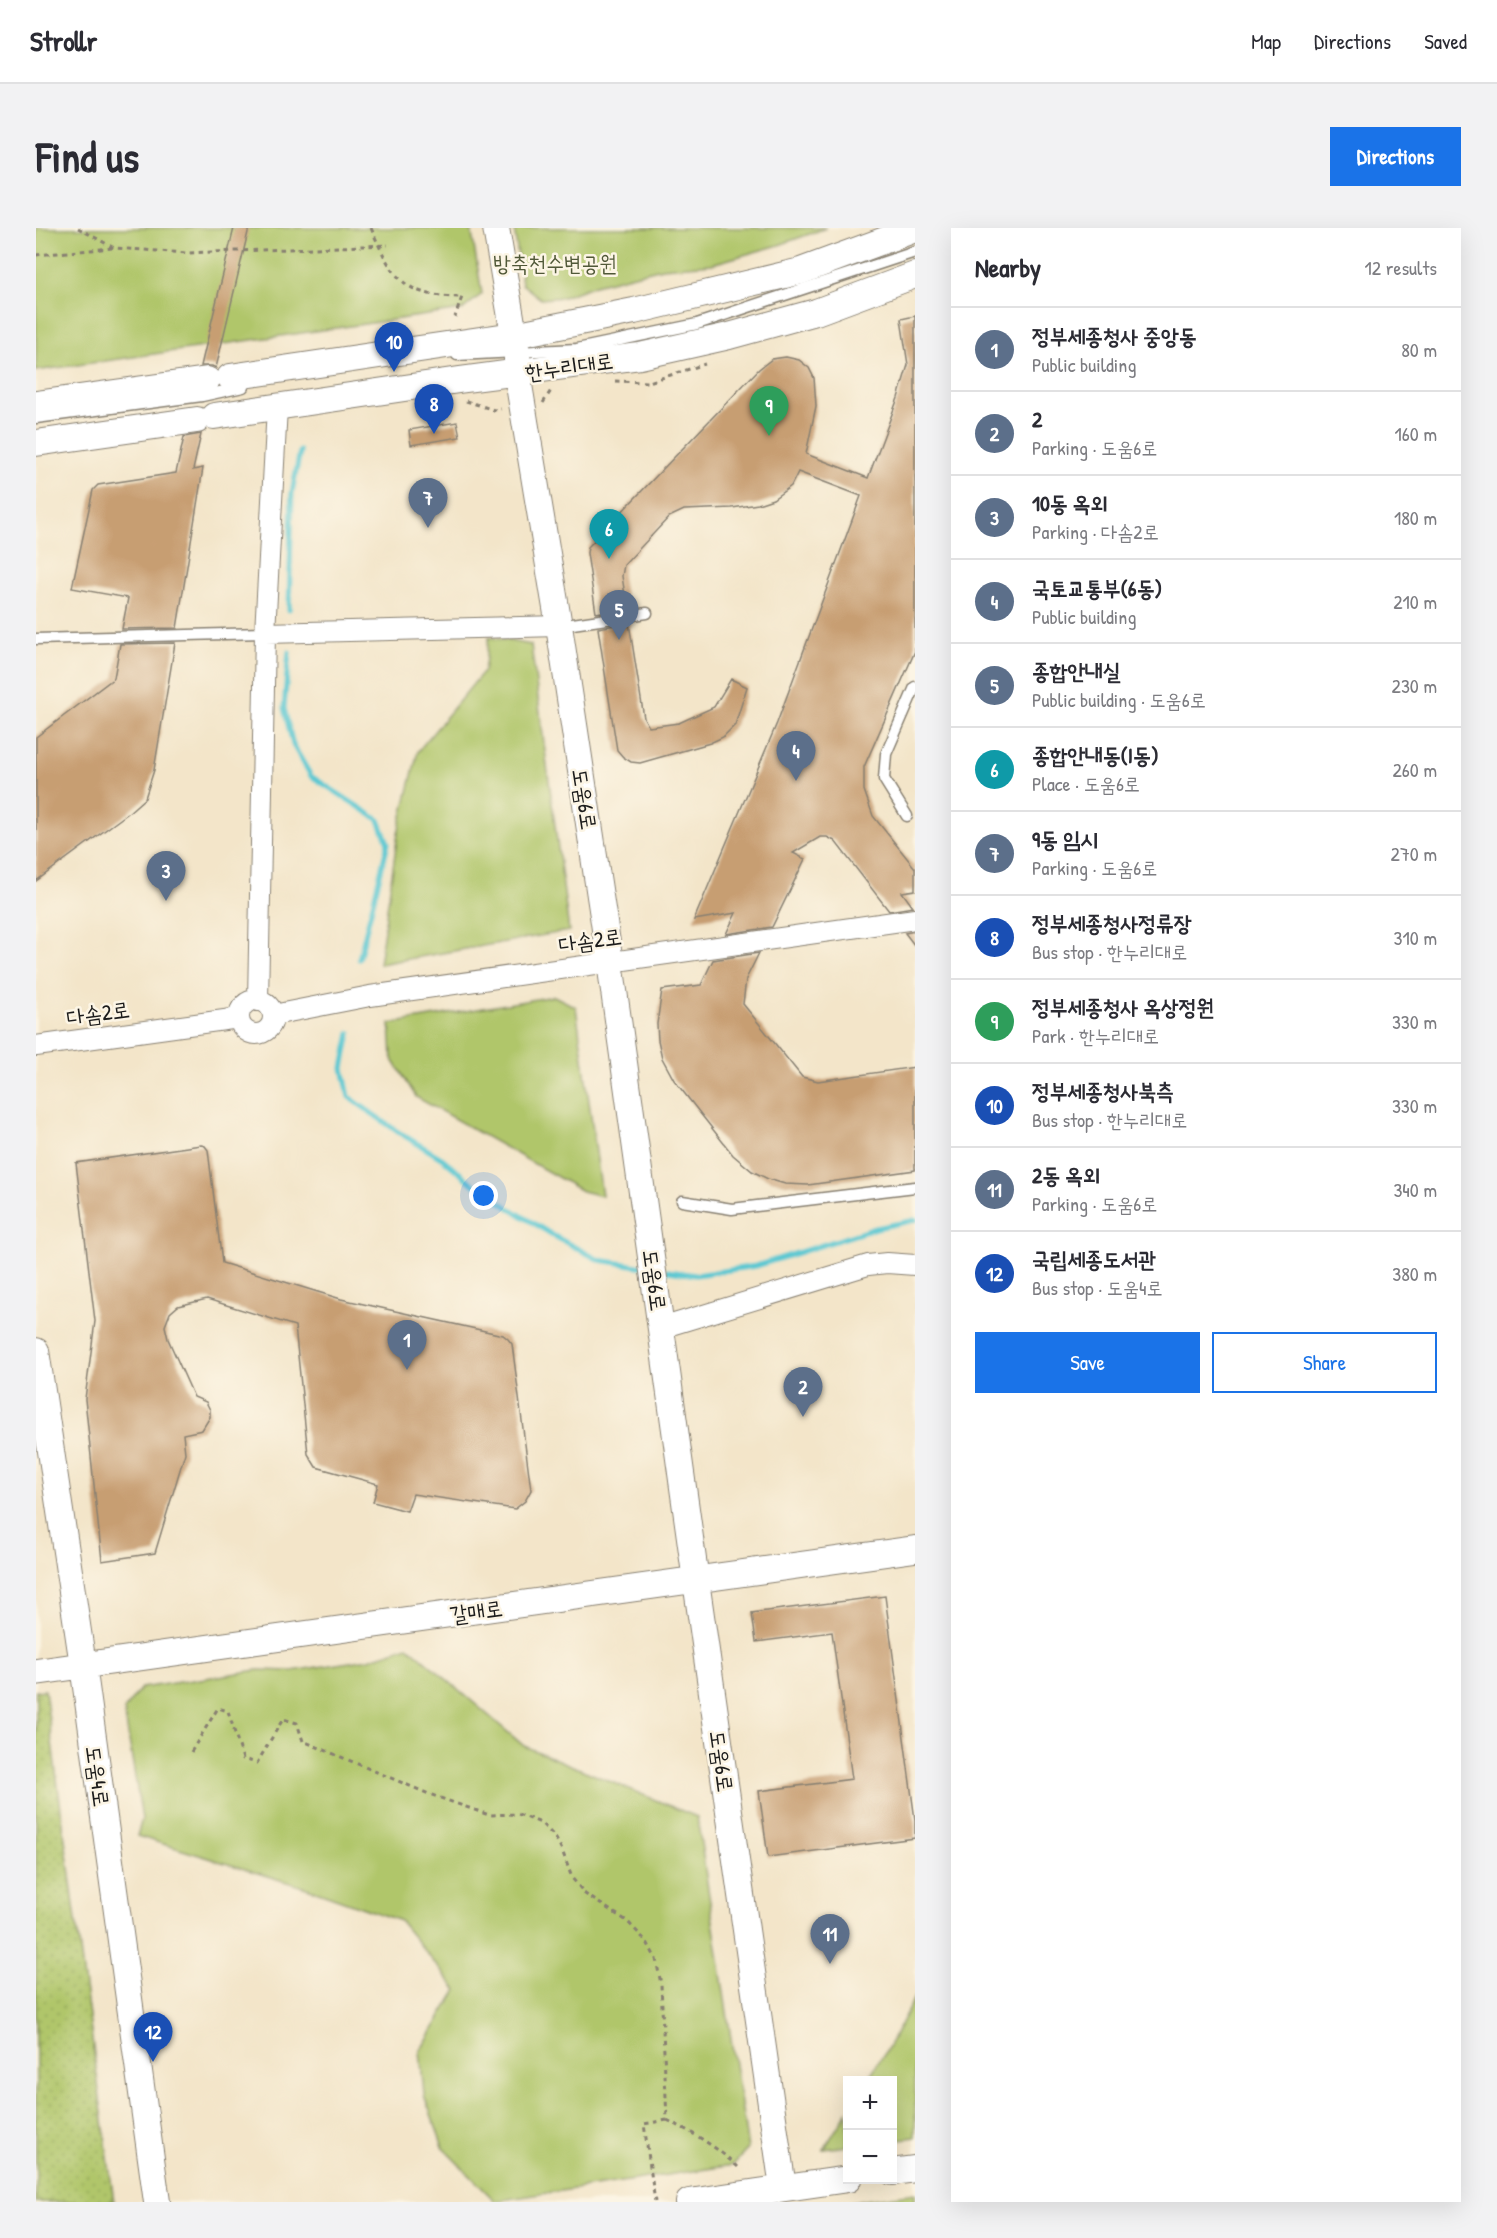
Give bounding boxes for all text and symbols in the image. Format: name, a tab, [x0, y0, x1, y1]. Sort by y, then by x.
text: Strollr	[30, 22, 97, 60]
text: Map	[1251, 27, 1281, 56]
text: Directions	[1314, 27, 1391, 56]
text: Saved	[1424, 27, 1467, 56]
button: Directions	[1330, 127, 1461, 186]
text: Find us	[36, 128, 139, 185]
park label: 방축천수변공원	[493, 248, 617, 278]
text: Nearby	[975, 250, 1041, 285]
text: 12 results	[1365, 254, 1437, 281]
text: 정부세종청사 중앙동	[1032, 321, 1196, 351]
pin: 10	[374, 322, 414, 372]
text: 1	[991, 336, 998, 363]
text: 80 m	[1401, 336, 1437, 363]
street label: 한누리대로	[523, 345, 615, 387]
text: Public building	[1032, 351, 1136, 378]
pin: 8	[414, 384, 454, 434]
pin: 9	[750, 386, 788, 436]
text: 2	[1032, 404, 1042, 434]
text: 2	[990, 420, 999, 447]
text: 160 m	[1395, 420, 1437, 447]
text: Parking · 도움6로	[1032, 434, 1157, 461]
pin: 7	[408, 478, 448, 528]
text: 10동 옥외	[1032, 488, 1108, 518]
text: 3	[990, 504, 999, 531]
text: 180 m	[1394, 504, 1437, 531]
pin: 6	[590, 510, 628, 559]
text: Parking · 다솜2로	[1032, 518, 1159, 545]
text: 국토교통부(6동)	[1032, 573, 1162, 603]
text: 4	[991, 588, 998, 615]
text: 210 m	[1393, 588, 1437, 615]
pin: 5	[600, 590, 638, 640]
text: Public building	[1032, 603, 1136, 630]
text: 종합안내실	[1032, 656, 1121, 686]
text: 5	[990, 672, 999, 699]
text: 230 m	[1392, 672, 1437, 699]
text: Public building · 도움6로	[1032, 686, 1206, 713]
pin: 4	[776, 732, 816, 781]
text: 종합안내동(I동)	[1032, 740, 1159, 770]
text: 6	[991, 756, 998, 783]
text: 260 m	[1393, 756, 1437, 783]
street label: 도움6로	[565, 766, 605, 832]
text: Place · 도움6로	[1032, 770, 1140, 797]
text: 9동 임시	[1032, 824, 1098, 854]
text: 7	[990, 840, 999, 867]
text: 270 m	[1391, 840, 1437, 867]
pin: 3	[146, 852, 186, 901]
text: Parking · 도움6로	[1032, 854, 1157, 881]
text: 정부세종청사정류장	[1032, 908, 1191, 938]
street label: 다솜2로	[557, 921, 623, 959]
text: 8	[990, 924, 999, 951]
text: 310 m	[1394, 924, 1437, 951]
text: Bus stop · 한누리대로	[1032, 938, 1187, 965]
text: 정부세종청사 옥상정원	[1032, 992, 1214, 1022]
street label: 다솜2로	[65, 994, 131, 1032]
text: 9	[991, 1008, 998, 1035]
text: 330 m	[1392, 1008, 1437, 1035]
text: Park · 한누리대로	[1032, 1022, 1159, 1049]
text: 정부세종청사북측	[1032, 1076, 1174, 1106]
text: 10	[986, 1092, 1003, 1119]
text: 330 m	[1392, 1092, 1437, 1119]
text: Bus stop · 한누리대로	[1032, 1106, 1187, 1133]
text: 2동 옥외	[1032, 1160, 1100, 1190]
text: 11	[987, 1176, 1002, 1203]
text: 340 m	[1393, 1176, 1437, 1203]
your location	[469, 1181, 498, 1210]
text: Parking · 도움6로	[1032, 1190, 1157, 1217]
text: 국립세종도서관	[1032, 1244, 1156, 1274]
street label: 도움6로	[636, 1247, 674, 1313]
text: 12	[986, 1260, 1003, 1287]
text: 380 m	[1392, 1260, 1437, 1287]
text: Bus stop · 도움4로	[1032, 1274, 1163, 1301]
pin: 1	[388, 1320, 427, 1370]
button: Save	[975, 1332, 1200, 1393]
button: Share	[1212, 1332, 1437, 1393]
pin: 2	[784, 1368, 822, 1417]
street label: 갈매로	[448, 1592, 504, 1630]
street label: 도움6로	[703, 1728, 741, 1794]
street label: 도움4로	[79, 1744, 117, 1808]
pin: 11	[810, 1914, 850, 1964]
pin: 12	[134, 2012, 172, 2062]
map controls	[843, 2076, 897, 2184]
button: +	[843, 2076, 897, 2130]
button: −	[843, 2130, 897, 2184]

